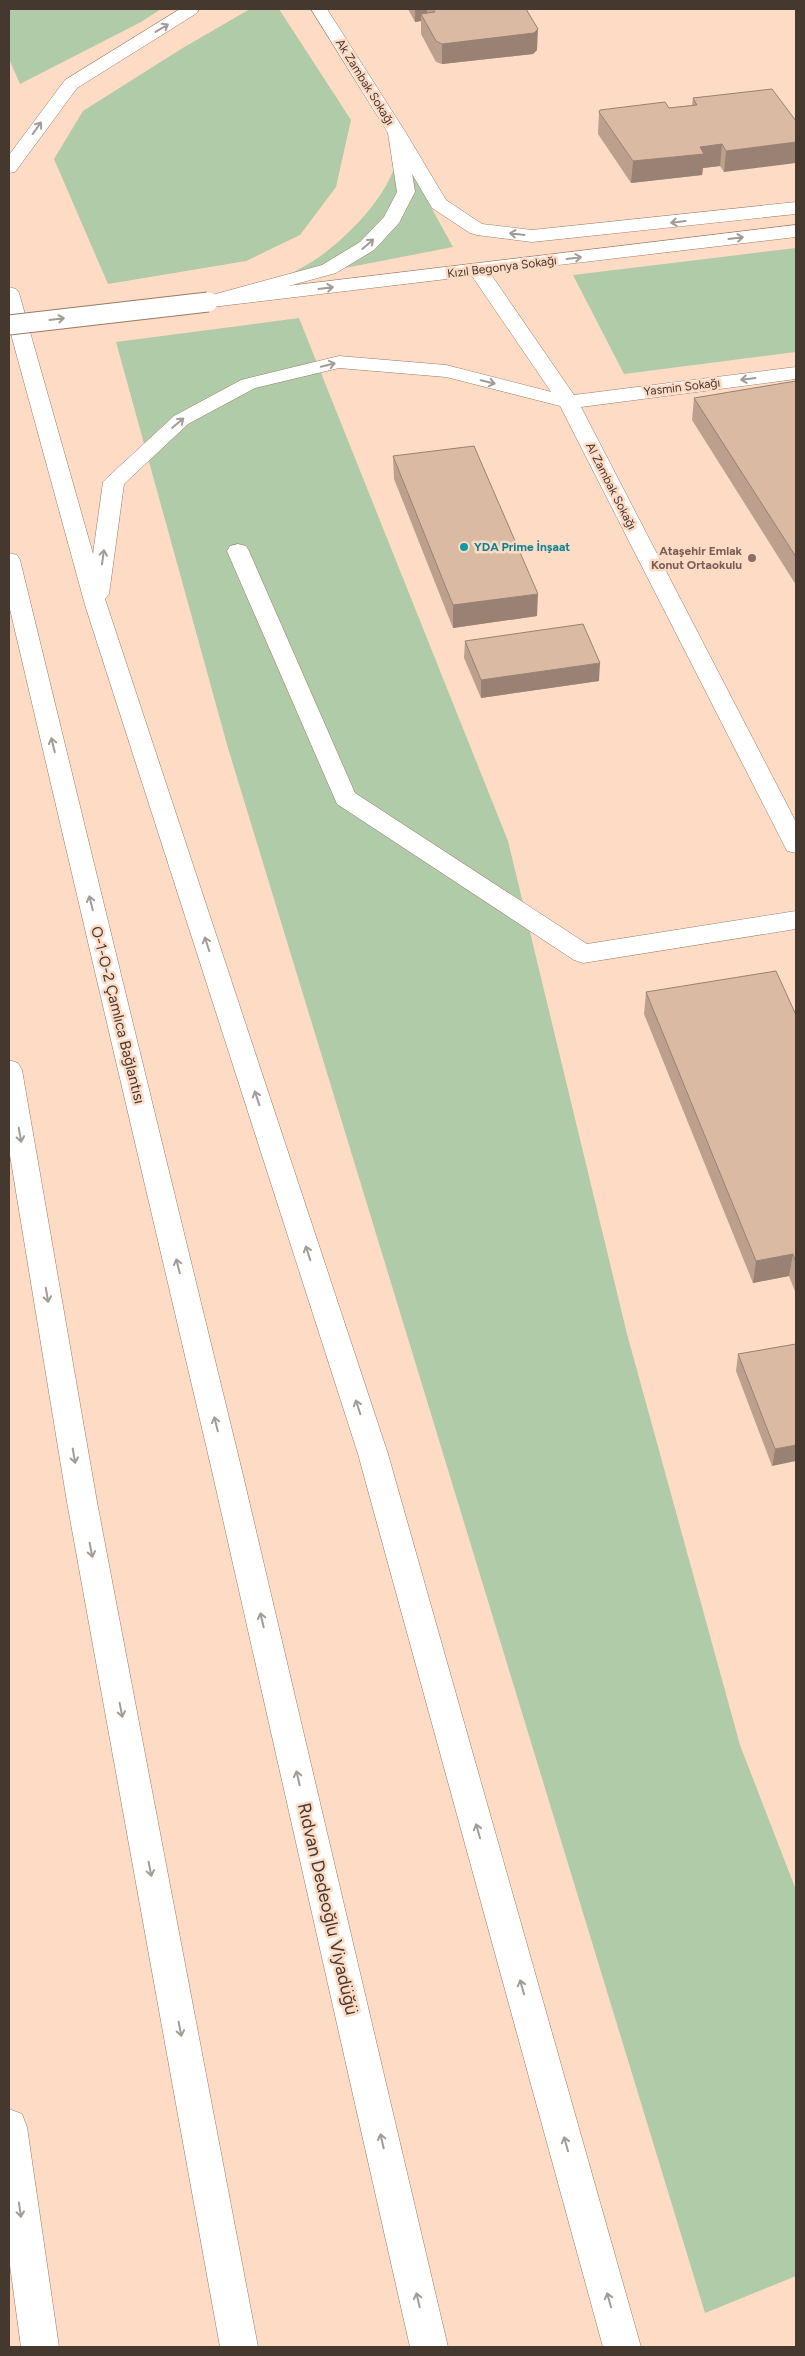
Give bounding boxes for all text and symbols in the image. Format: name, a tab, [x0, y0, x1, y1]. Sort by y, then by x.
one-way arrow	[154, 22, 168, 32]
street label: Ak Zambak Sokağı	[333, 36, 397, 128]
one-way arrow	[31, 122, 42, 135]
one-way arrow	[671, 217, 687, 227]
one-way arrow	[509, 229, 525, 239]
one-way arrow	[727, 233, 743, 243]
one-way arrow	[361, 239, 374, 250]
street label: Kızıl Begonya Sokağı	[447, 253, 557, 281]
one-way arrow	[566, 253, 582, 263]
one-way arrow	[318, 283, 334, 293]
one-way arrow	[49, 314, 65, 324]
one-way arrow	[319, 360, 335, 369]
one-way arrow	[740, 374, 756, 384]
street label: Yasmin Sokağı	[643, 375, 721, 399]
one-way arrow	[479, 377, 495, 387]
one-way arrow	[171, 418, 184, 429]
street label: Al Zambak Sokağı	[583, 440, 639, 532]
place label: YDA Prime İnşaat	[474, 540, 570, 554]
marker: YDA Prime İnşaat	[458, 541, 470, 553]
place label: Ataşehir Emlak Konut Ortaokulu	[651, 544, 743, 572]
one-way arrow	[98, 549, 108, 565]
marker: Ataşehir Emlak Konut Ortaokulu	[746, 552, 758, 564]
one-way arrow	[48, 738, 57, 754]
one-way arrow	[86, 896, 95, 912]
street label: O-1-O-2 Çamlıca Bağlantısı	[87, 924, 149, 1106]
one-way arrow	[202, 937, 211, 952]
one-way arrow	[252, 1091, 262, 1107]
one-way arrow	[15, 1127, 25, 1143]
one-way arrow	[302, 1245, 312, 1261]
one-way arrow	[173, 1258, 182, 1274]
one-way arrow	[42, 1287, 52, 1303]
one-way arrow	[353, 1400, 362, 1416]
one-way arrow	[211, 1416, 220, 1432]
one-way arrow	[70, 1447, 80, 1463]
one-way arrow	[87, 1541, 96, 1557]
one-way arrow	[257, 1612, 266, 1628]
one-way arrow	[116, 1701, 126, 1717]
one-way arrow	[293, 1771, 302, 1787]
street label: Rıdvan Dedeoğlu Viyadüğü	[293, 1801, 363, 2017]
one-way arrow	[473, 1823, 483, 1839]
one-way arrow	[146, 1861, 156, 1877]
one-way arrow	[517, 1980, 526, 1996]
one-way arrow	[175, 2021, 185, 2037]
one-way arrow	[377, 2134, 386, 2150]
one-way arrow	[560, 2136, 570, 2152]
one-way arrow	[16, 2202, 26, 2218]
one-way arrow	[413, 2292, 422, 2308]
one-way arrow	[604, 2293, 613, 2309]

